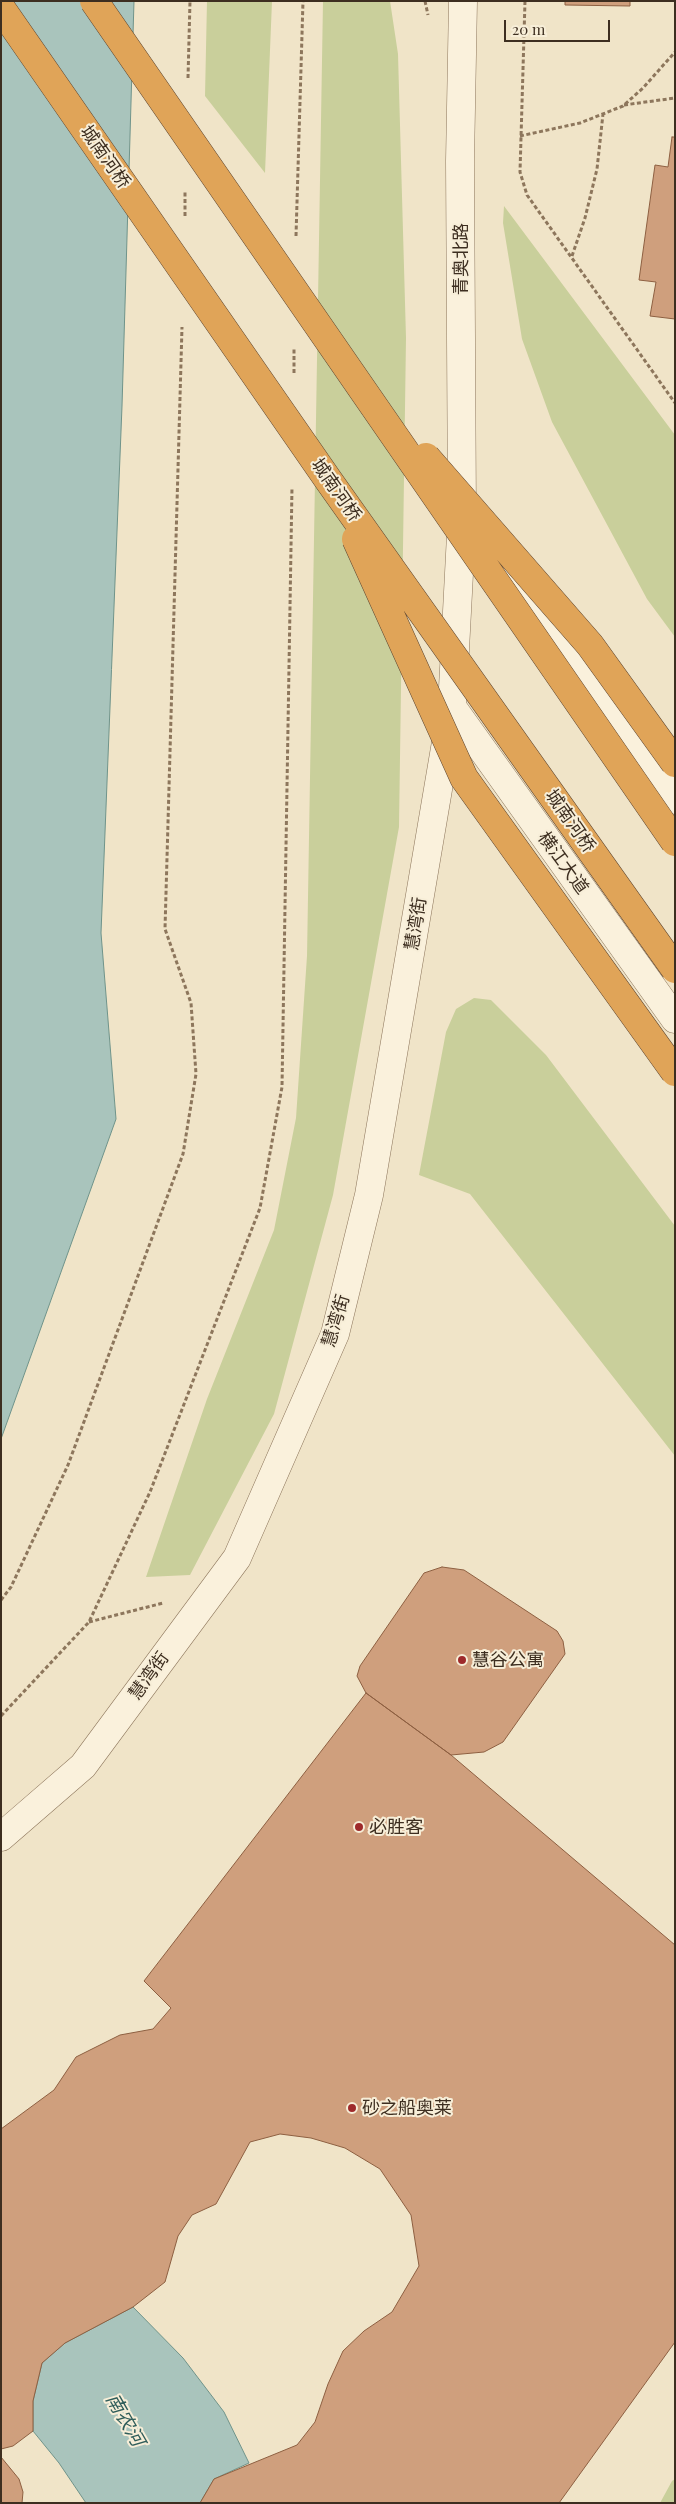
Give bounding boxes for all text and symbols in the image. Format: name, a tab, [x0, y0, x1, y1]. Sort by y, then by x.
scale bar	[506, 10, 612, 42]
text: 20 m	[512, 19, 545, 39]
street label: 城南河桥	[76, 121, 134, 193]
street label: 青奥北路	[450, 223, 472, 295]
street label: 城南河桥	[307, 454, 365, 526]
street label: 城南河桥	[541, 785, 599, 857]
street label: 横江大道	[533, 828, 593, 898]
street label: 慧湾街	[401, 896, 431, 952]
street label: 慧湾街	[318, 1292, 354, 1350]
street label: 慧湾街	[124, 1648, 174, 1704]
place label: 慧谷公寓	[472, 1649, 544, 1671]
marker: 慧谷公寓	[456, 1654, 468, 1666]
place label: 必胜客	[369, 1816, 423, 1838]
marker: 必胜客	[353, 1821, 365, 1833]
place label: 砂之船奥莱	[362, 2097, 452, 2119]
marker: 砂之船奥莱	[346, 2102, 358, 2114]
water label: 南农河	[101, 2390, 149, 2450]

